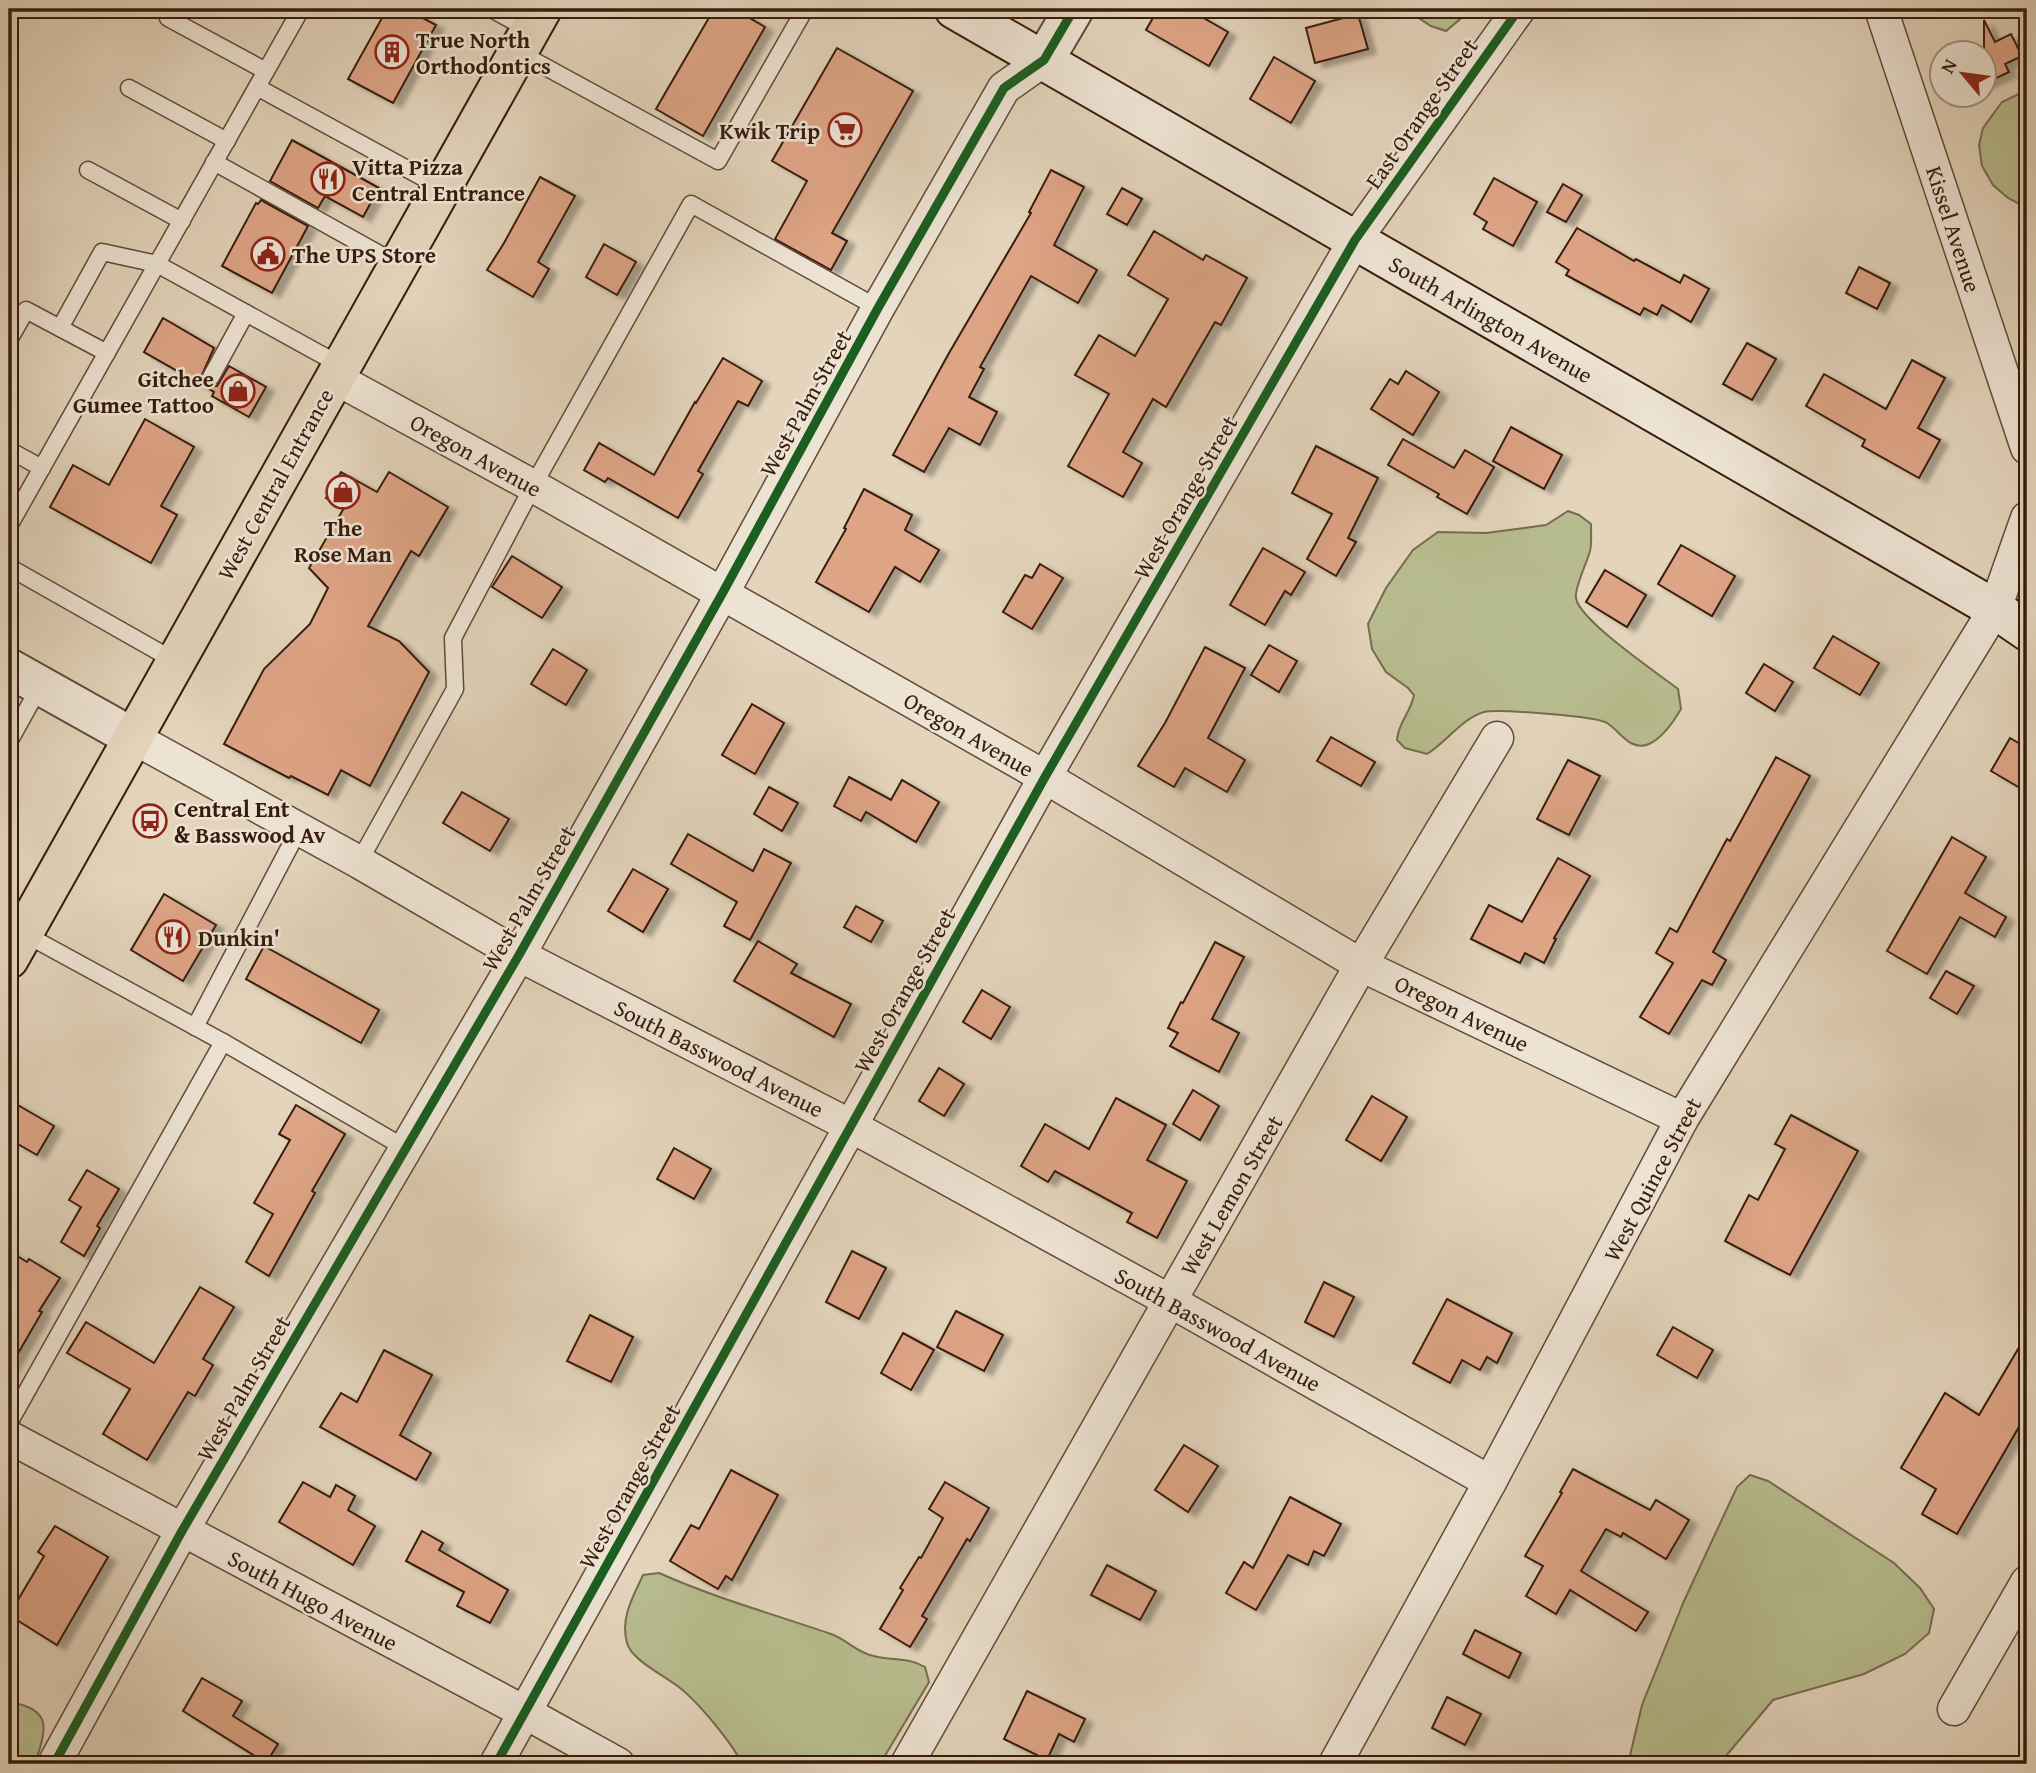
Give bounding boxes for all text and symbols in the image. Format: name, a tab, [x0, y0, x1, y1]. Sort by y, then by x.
place label: True North Orthodontics	[416, 23, 551, 82]
street label: East Orange Street	[1357, 31, 1485, 195]
building icon: True North Orthodontics	[373, 33, 411, 71]
north arrow	[1927, 38, 1997, 108]
text: N	[1933, 53, 1964, 78]
supermarket icon: Kwik Trip	[826, 111, 864, 149]
place label: Kwik Trip	[719, 114, 820, 147]
place label: Vitta Pizza Central Entrance	[352, 150, 525, 209]
restaurant icon: Vitta Pizza Central Entrance	[309, 160, 347, 198]
street label: Kissel Avenue	[1918, 161, 1990, 297]
public building icon: The UPS Store	[249, 235, 287, 273]
place label: The UPS Store	[292, 238, 436, 271]
street label: South Arlington Avenue	[1383, 247, 1599, 391]
street label: West Palm Street	[751, 324, 859, 482]
place label: Gitchee Gumee Tattoo	[73, 362, 214, 421]
shop icon: Gitchee Gumee Tattoo	[219, 372, 257, 410]
street label: West Central Entrance	[209, 382, 341, 586]
street label: Oregon Avenue	[404, 405, 548, 505]
street label: West Orange Street	[1125, 409, 1245, 585]
shop icon: The Rose Man	[324, 473, 362, 511]
place label: The Rose Man	[294, 511, 392, 570]
street label: Oregon Avenue	[898, 683, 1040, 785]
place label: Central Ent & Basswood Av	[174, 792, 326, 851]
bus stop icon: Central Ent & Basswood Av	[131, 802, 169, 840]
street label: West Palm Street	[473, 819, 583, 977]
street label: West Orange Street	[845, 901, 963, 1079]
restaurant icon: Dunkin'	[154, 918, 192, 956]
place label: Dunkin'	[198, 921, 280, 954]
street label: Oregon Avenue	[1389, 966, 1535, 1060]
street label: South Basswood Avenue	[609, 991, 829, 1125]
street label: West Quince Street	[1595, 1091, 1709, 1267]
street label: West Lemon Street	[1172, 1109, 1290, 1281]
street label: South Basswood Avenue	[1109, 1259, 1327, 1399]
street label: West Palm Street	[188, 1309, 298, 1467]
street label: West Orange Street	[570, 1397, 688, 1575]
street label: South Hugo Avenue	[222, 1541, 404, 1659]

